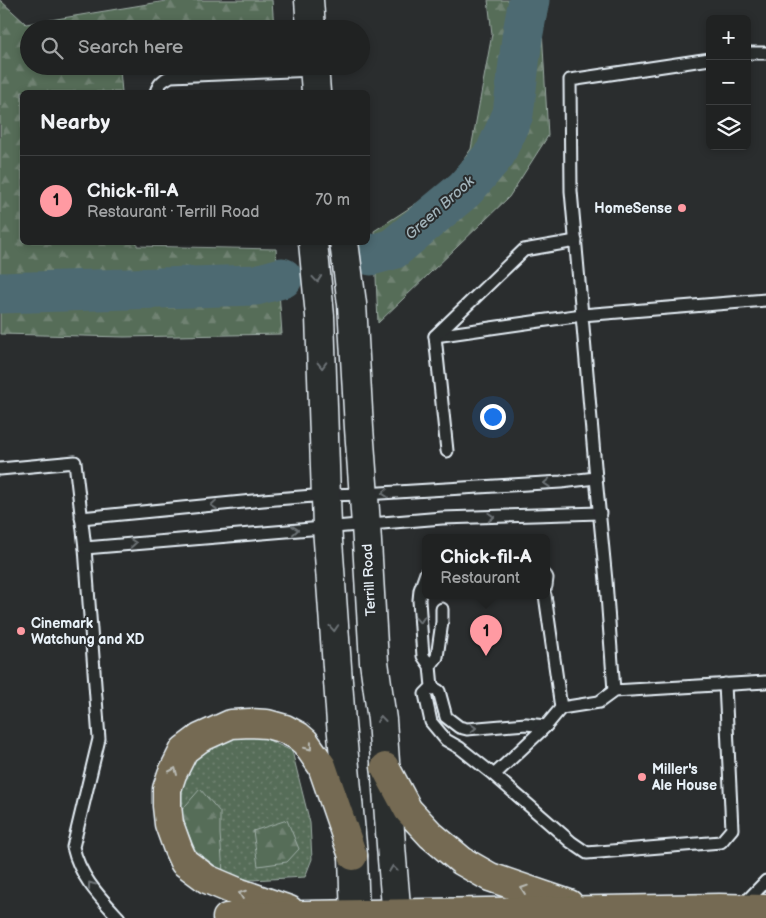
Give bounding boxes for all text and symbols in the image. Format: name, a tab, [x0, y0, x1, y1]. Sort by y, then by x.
map controls	[706, 15, 751, 150]
button: +	[706, 15, 751, 60]
search box	[20, 20, 370, 75]
icon: search	[38, 34, 66, 62]
text: Search here	[78, 36, 183, 59]
button: −	[706, 60, 751, 105]
button: layers	[706, 105, 751, 150]
text: Nearby	[40, 110, 110, 135]
water label: Green Brook	[401, 172, 479, 244]
text: Chick-fil-A	[87, 180, 178, 203]
text: 1	[53, 191, 59, 210]
text: 70 m	[315, 191, 350, 210]
place label: HomeSense	[594, 200, 672, 217]
marker: HomeSense	[676, 202, 688, 214]
text: Restaurant · Terrill Road	[87, 203, 259, 222]
one-way arrow	[311, 275, 322, 283]
one-way arrow	[316, 361, 327, 369]
your location	[480, 404, 506, 430]
one-way arrow	[543, 477, 551, 488]
one-way arrow	[381, 487, 389, 498]
one-way arrow	[210, 499, 218, 510]
one-way arrow	[488, 512, 495, 522]
one-way arrow	[291, 525, 299, 536]
popup	[422, 534, 550, 599]
one-way arrow	[129, 538, 137, 549]
street label: Terrill Road	[359, 543, 379, 617]
text: Chick-fil-A	[440, 546, 532, 569]
text: Restaurant	[440, 569, 520, 588]
place label: Cinemark Watchung and XD	[31, 615, 144, 648]
pin: 1	[470, 615, 502, 656]
one-way arrow	[414, 616, 425, 624]
one-way arrow	[329, 624, 340, 632]
marker: Cinemark Watchung and XD	[15, 625, 27, 637]
one-way arrow	[376, 714, 387, 722]
one-way arrow	[470, 723, 478, 733]
one-way arrow	[303, 741, 311, 750]
place label: Miller's Ale House	[651, 761, 717, 794]
one-way arrow	[167, 767, 178, 776]
marker: Miller's Ale House	[636, 771, 648, 783]
one-way arrow	[388, 865, 399, 873]
one-way arrow	[88, 882, 97, 891]
one-way arrow	[520, 884, 529, 894]
one-way arrow	[238, 890, 247, 900]

